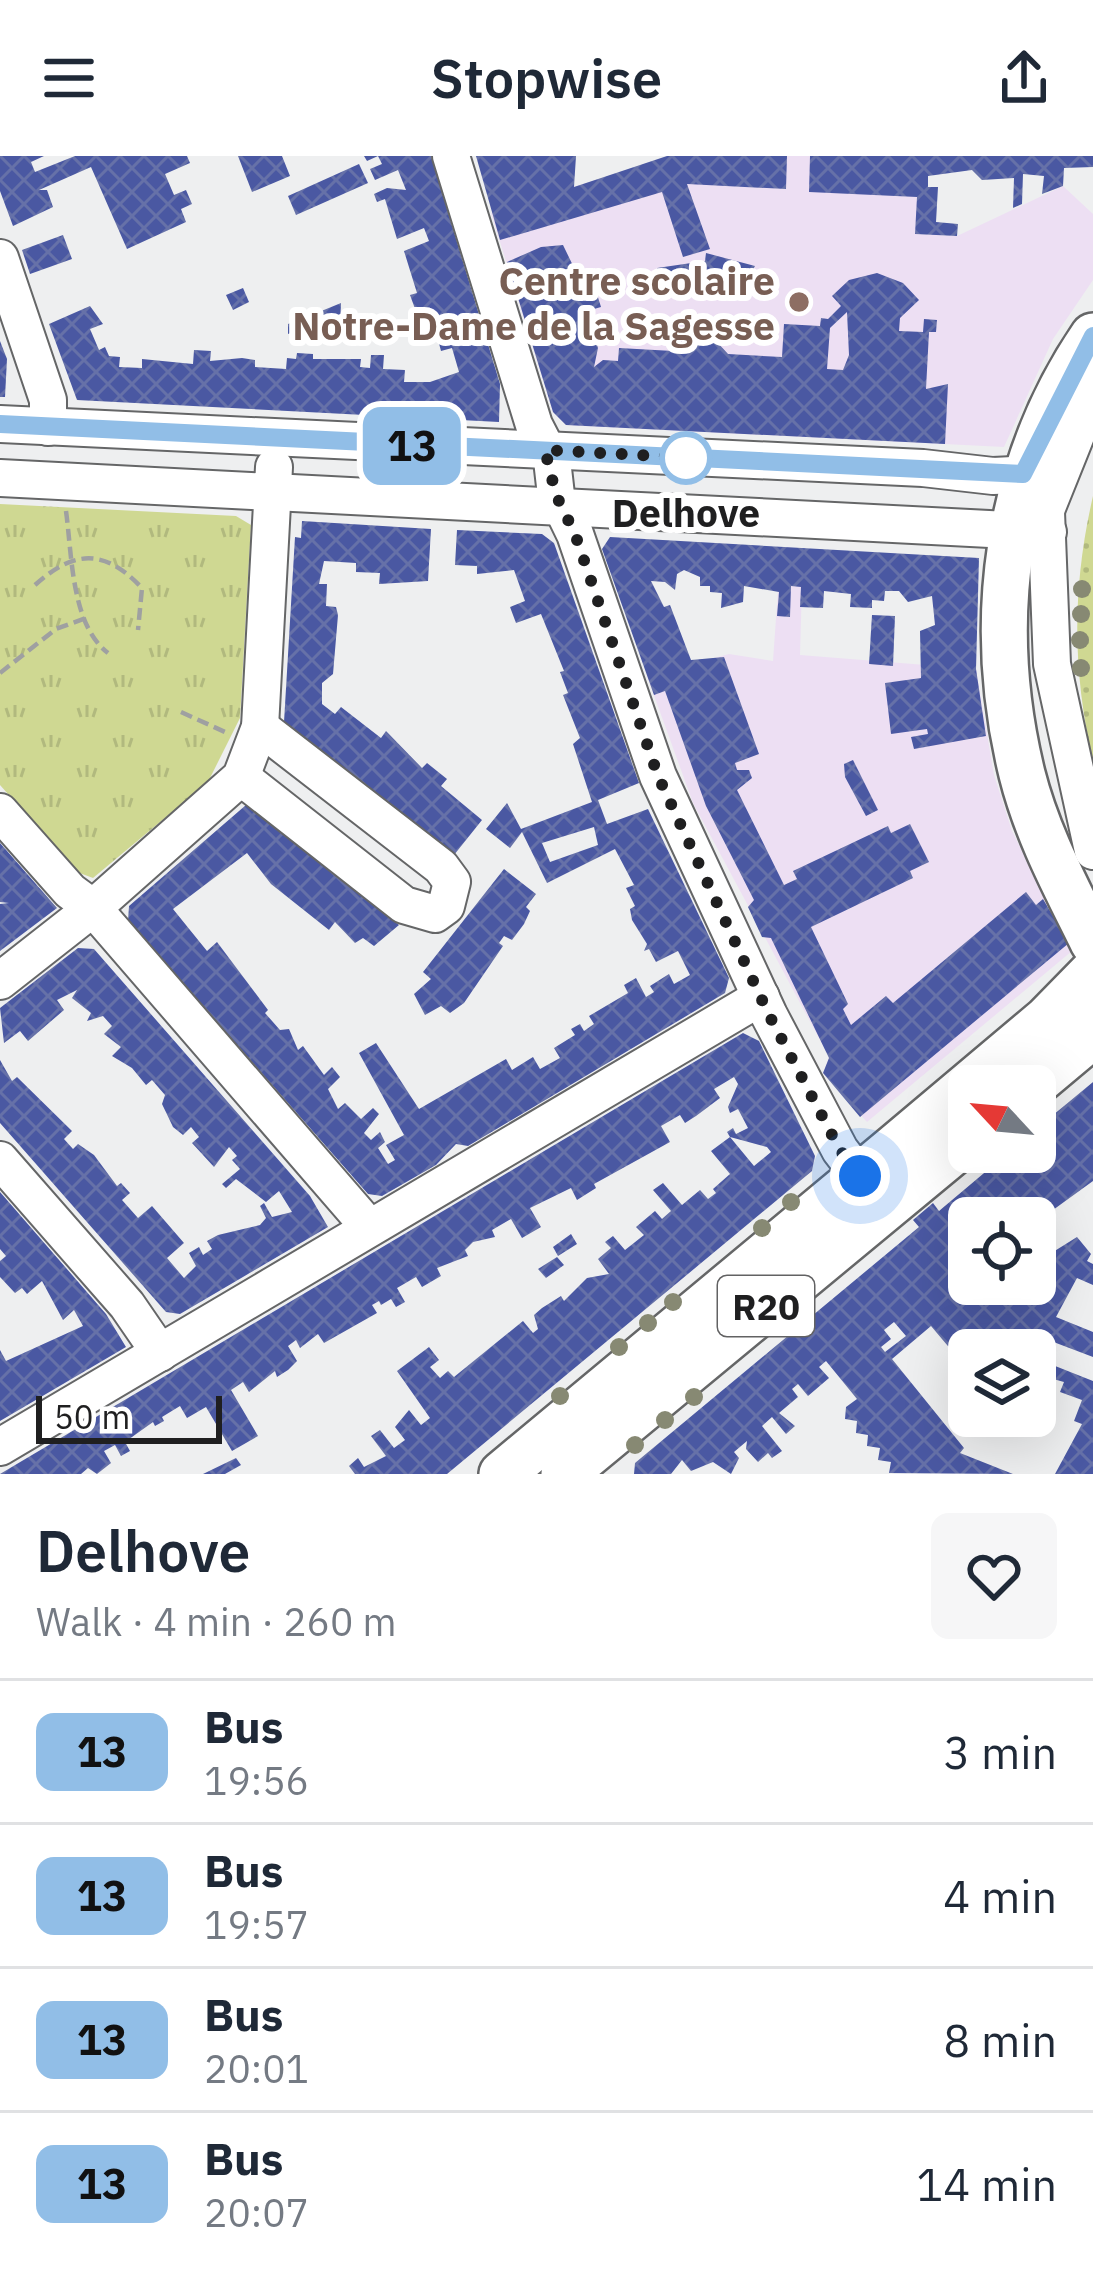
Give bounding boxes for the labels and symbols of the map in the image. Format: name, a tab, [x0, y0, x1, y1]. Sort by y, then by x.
place label: Centre scolaire Notre-Dame de la Sagesse	[292, 255, 775, 351]
marker: Centre scolaire Notre-Dame de la Sagesse	[786, 289, 812, 315]
line badge: 13	[358, 407, 466, 485]
marker: Delhove	[661, 433, 711, 483]
place label: Delhove	[612, 487, 760, 538]
north arrow	[948, 1065, 1056, 1173]
your location	[830, 1146, 890, 1206]
road number: R20	[718, 1276, 814, 1336]
scale bar	[36, 1390, 222, 1443]

